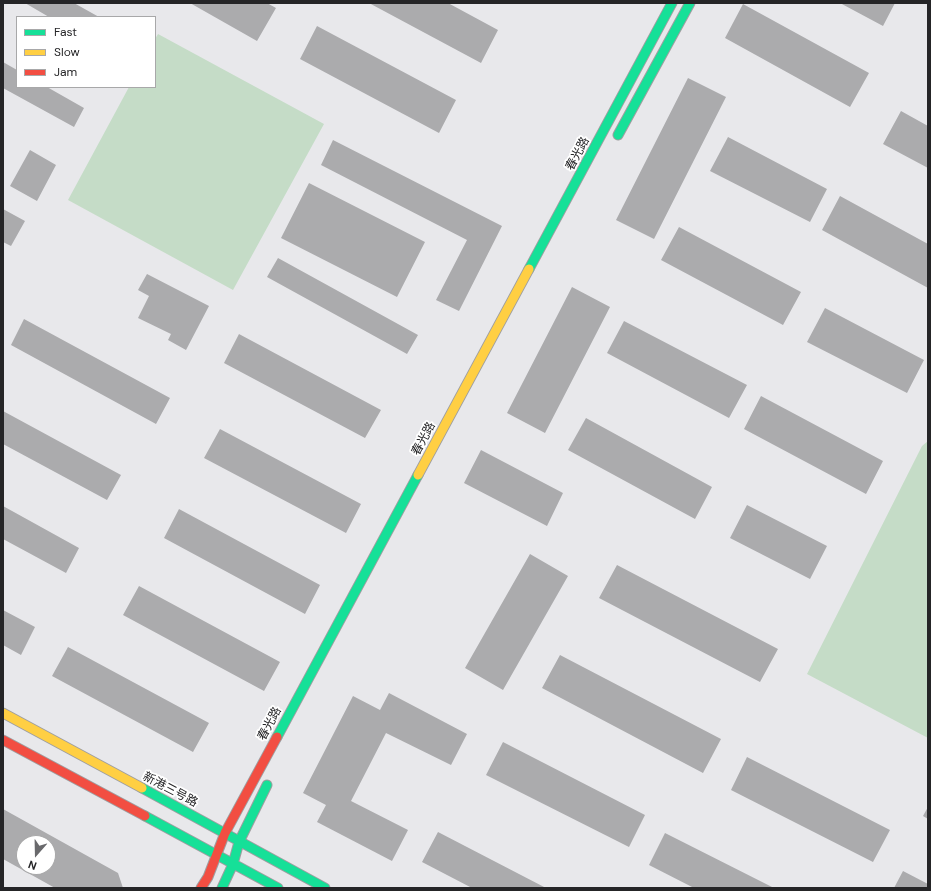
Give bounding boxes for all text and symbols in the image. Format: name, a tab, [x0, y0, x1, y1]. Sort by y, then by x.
legend	[16, 16, 156, 88]
text: Fast	[54, 24, 77, 40]
text: Slow	[54, 44, 80, 60]
text: Jam	[54, 64, 77, 80]
street label: 春光路	[563, 135, 593, 173]
street label: 春光路	[409, 420, 439, 458]
street label: 春光路	[255, 705, 285, 743]
street label: 新港三号路	[140, 770, 200, 810]
north arrow	[16, 835, 56, 875]
text: N	[26, 857, 38, 873]

